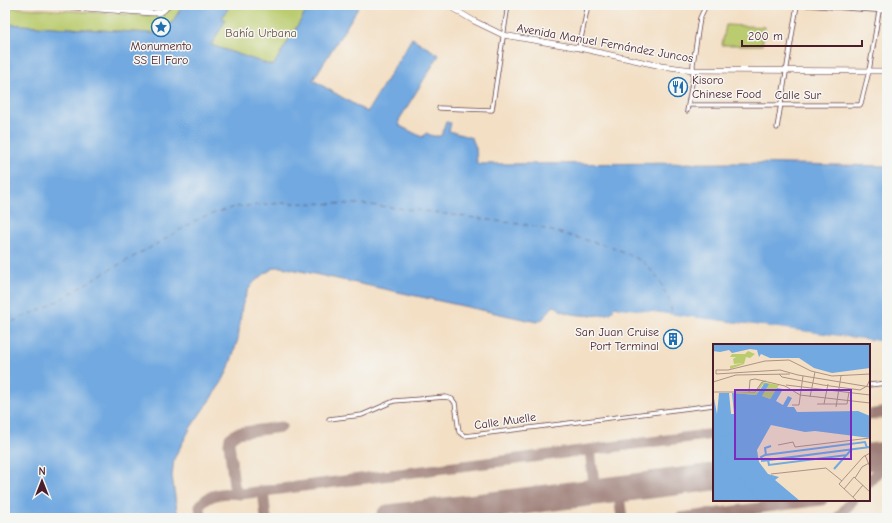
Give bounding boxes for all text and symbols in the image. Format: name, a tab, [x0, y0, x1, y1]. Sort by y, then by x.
place icon: Monumento SS El Faro	[150, 16, 172, 38]
street label: Avenida Manuel Fernández Juncos	[516, 21, 694, 65]
scale bar	[742, 22, 862, 48]
park label: Bahía Urbana	[225, 26, 297, 40]
text: 200 m	[748, 29, 783, 43]
place label: Monumento SS El Faro	[130, 39, 192, 67]
place label: Kisoro Chinese Food	[692, 73, 761, 101]
restaurant icon: Kisoro Chinese Food	[667, 76, 689, 98]
street label: Calle Sur	[775, 88, 821, 102]
place label: San Juan Cruise Port Terminal	[575, 325, 659, 353]
building icon: San Juan Cruise Port Terminal	[662, 328, 684, 350]
inset map	[713, 344, 870, 501]
street label: Calle Muelle	[473, 410, 537, 432]
north arrow	[22, 461, 62, 501]
text: N	[38, 465, 46, 478]

